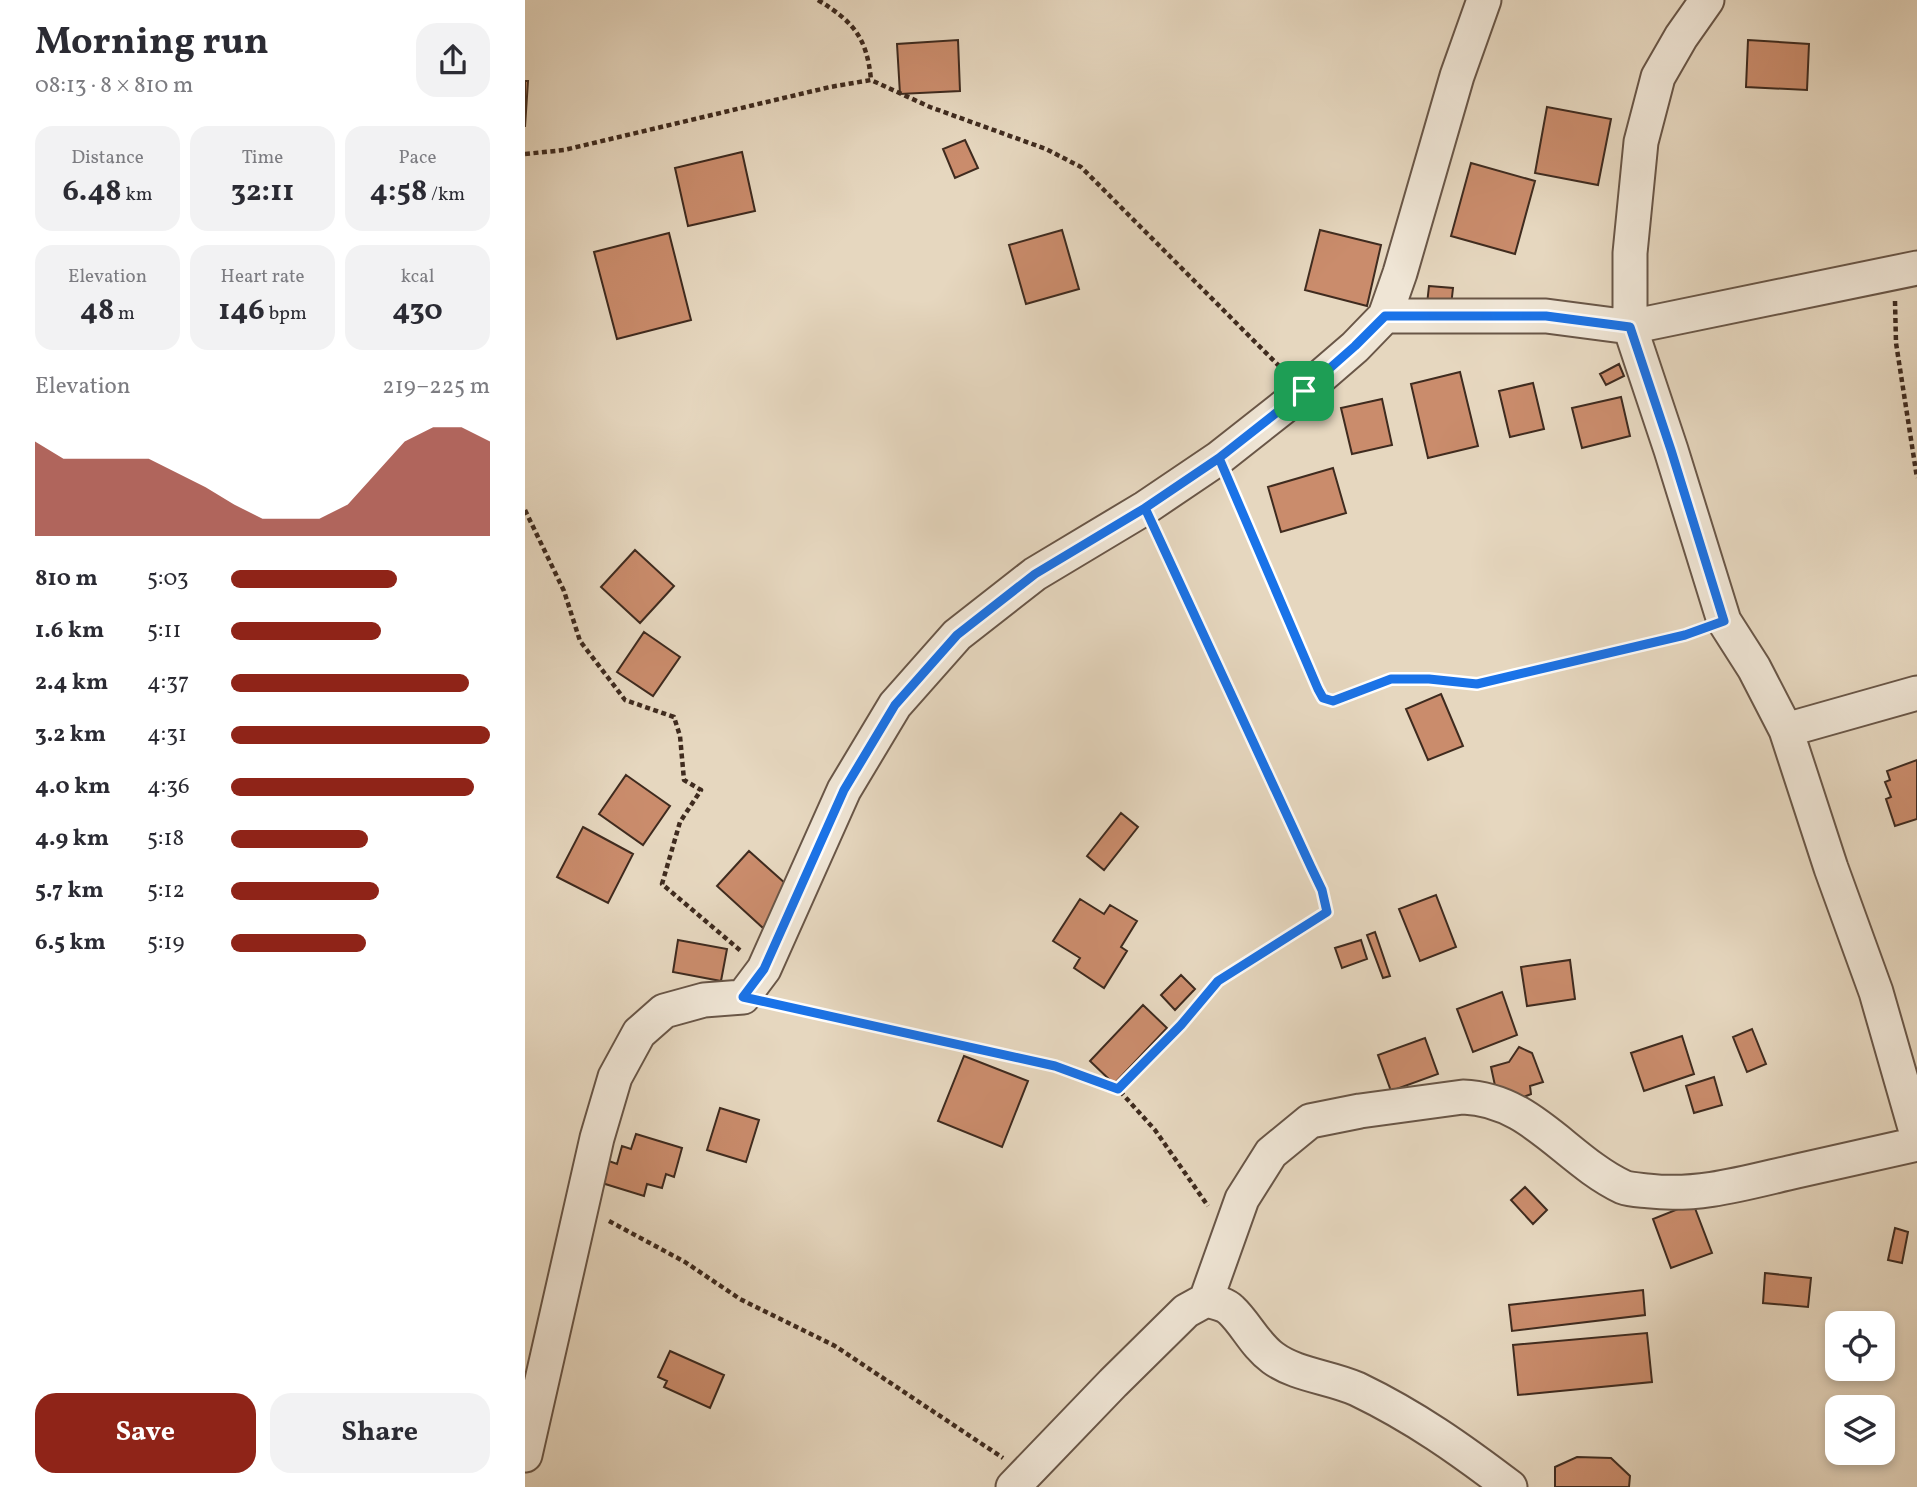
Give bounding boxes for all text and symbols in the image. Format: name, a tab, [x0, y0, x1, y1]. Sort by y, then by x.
text: Morning run	[35, 17, 269, 70]
button: share	[416, 23, 490, 97]
text: 08:13 · 8 × 810 m	[35, 70, 193, 102]
text: Distance	[71, 145, 144, 171]
text: Time	[242, 145, 283, 171]
text: Pace	[398, 145, 437, 171]
text: 6.48	[62, 171, 122, 213]
text: 32:11	[231, 171, 294, 213]
text: 4:58	[370, 171, 427, 213]
text: km	[122, 182, 153, 208]
text: /km	[427, 182, 465, 208]
text: Elevation	[68, 264, 147, 290]
text: Heart rate	[221, 264, 304, 290]
text: kcal	[401, 264, 434, 290]
text: 48	[80, 290, 114, 332]
text: 146	[218, 290, 265, 332]
text: 430	[392, 290, 443, 332]
text: m	[114, 301, 135, 327]
text: bpm	[265, 301, 307, 327]
pin	[1274, 361, 1334, 421]
text: Elevation	[35, 371, 131, 403]
text: 219–225 m	[382, 371, 490, 403]
icon: arrive	[1285, 372, 1323, 410]
text: 810 m	[35, 563, 98, 595]
text: 5:03	[147, 563, 189, 595]
text: 1.6 km	[35, 615, 104, 647]
text: 5:11	[147, 615, 181, 647]
text: 2.4 km	[35, 667, 108, 699]
text: 4:37	[147, 667, 189, 699]
text: 3.2 km	[35, 719, 106, 751]
text: 4:31	[147, 719, 187, 751]
text: 4.0 km	[35, 771, 110, 803]
text: 4:36	[147, 771, 190, 803]
text: 4.9 km	[35, 823, 109, 855]
text: 5:18	[147, 823, 184, 855]
text: 5.7 km	[35, 875, 104, 907]
text: 5:12	[147, 875, 185, 907]
text: 6.5 km	[35, 927, 106, 959]
text: 5:19	[147, 927, 184, 959]
map controls	[1825, 1311, 1895, 1465]
button: locate	[1825, 1311, 1895, 1381]
button: Save	[35, 1393, 256, 1473]
button: Share	[270, 1393, 490, 1473]
button: layers	[1825, 1395, 1895, 1465]

